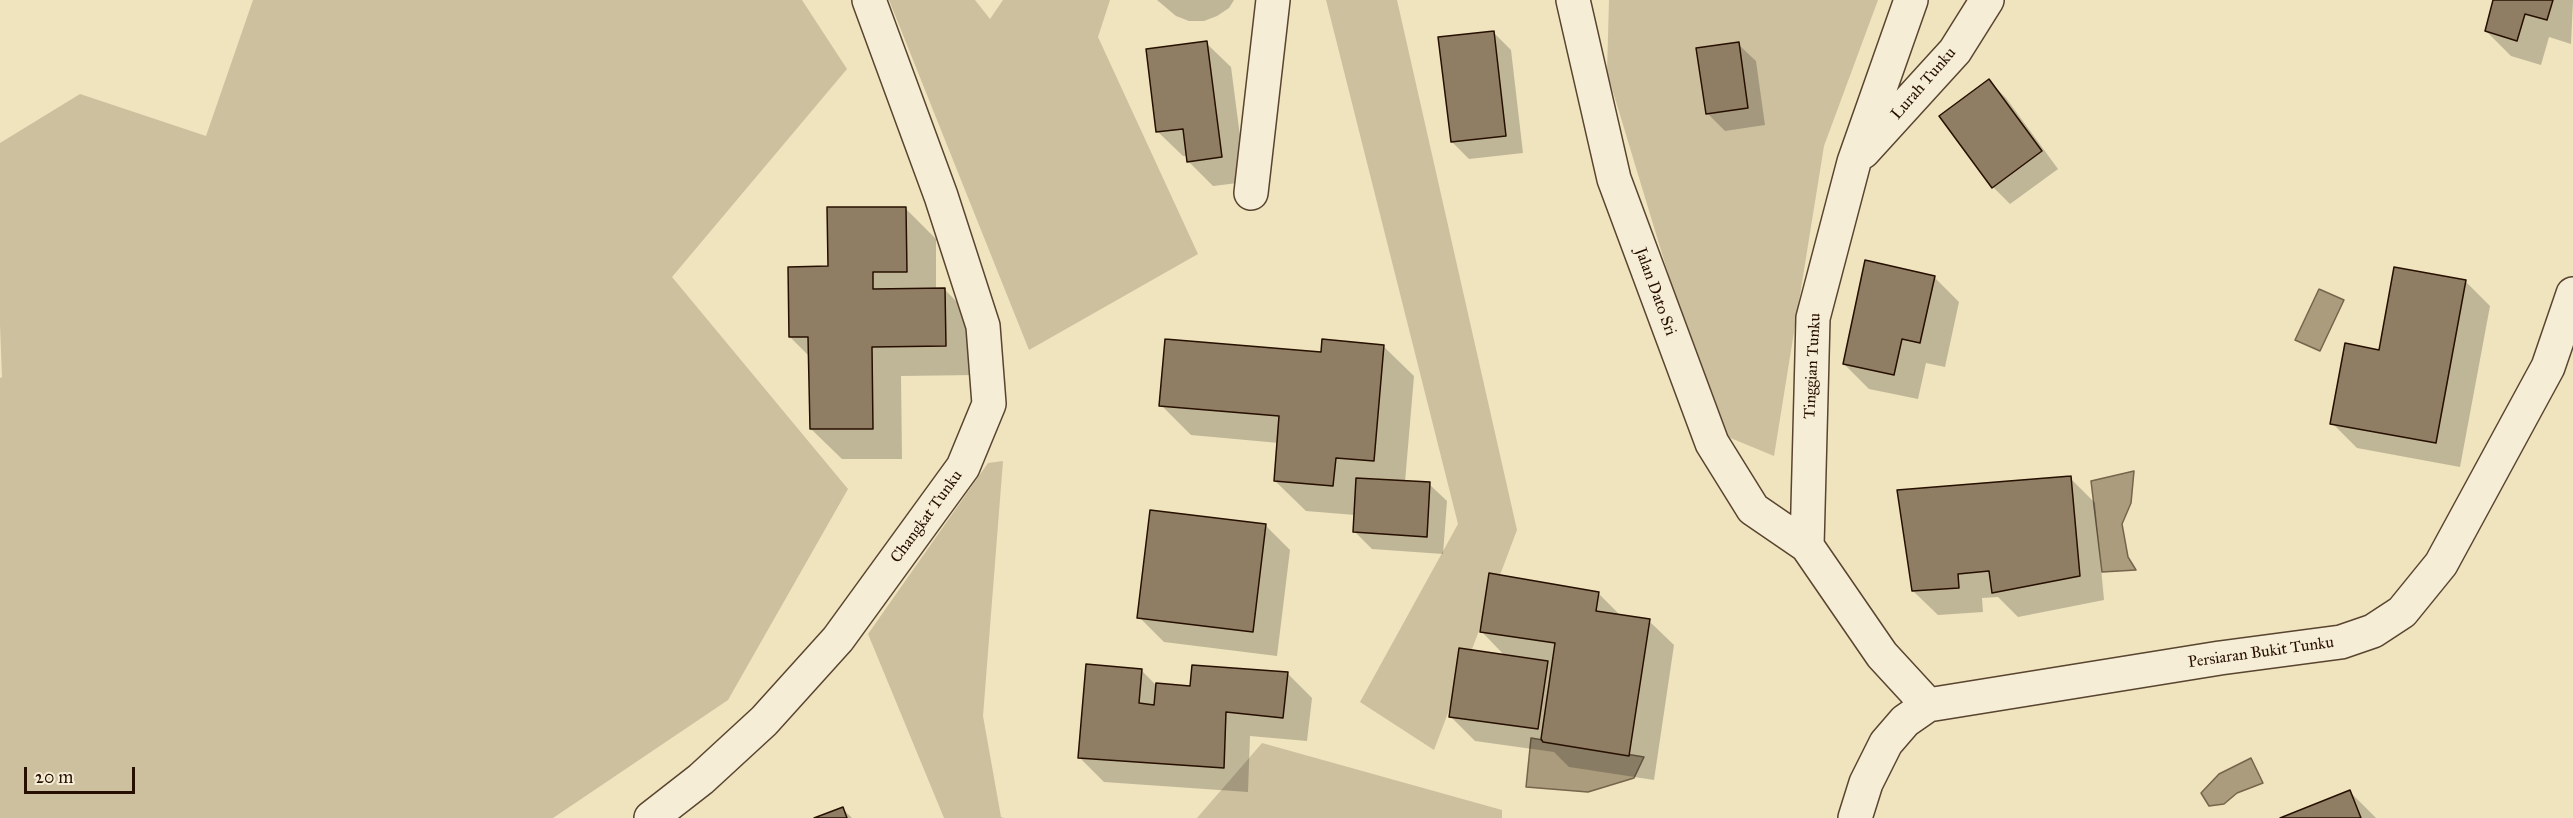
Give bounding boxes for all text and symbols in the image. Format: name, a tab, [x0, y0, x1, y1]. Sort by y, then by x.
street label: Lurah Tunku	[1887, 44, 1961, 124]
street label: Jalan Dato Sri	[1630, 245, 1680, 339]
street label: Tinggian Tunku	[1801, 313, 1825, 419]
street label: Changkat Tunku	[887, 467, 967, 567]
street label: Persiaran Bukit Tunku	[2187, 633, 2335, 673]
scale bar	[27, 755, 138, 793]
text: 20 m	[35, 766, 73, 788]

